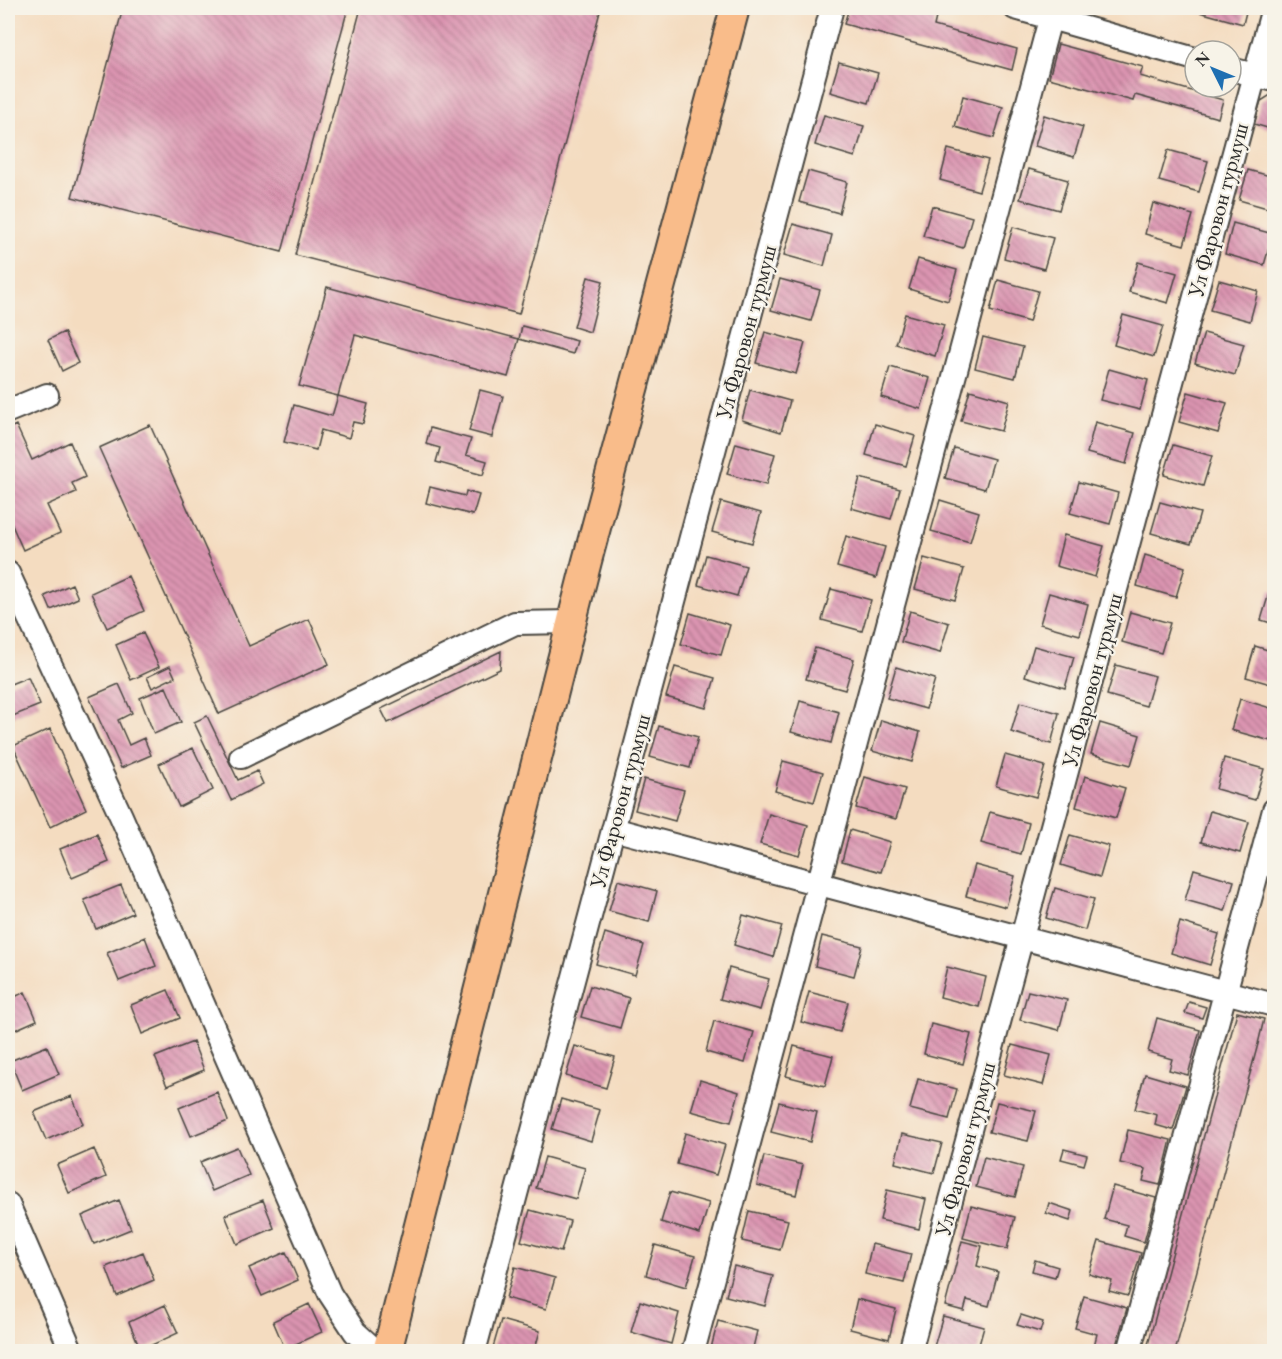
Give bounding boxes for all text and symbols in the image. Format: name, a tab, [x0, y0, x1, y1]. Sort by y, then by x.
north arrow	[1183, 39, 1243, 99]
text: N	[1190, 47, 1215, 71]
street label: Ул Фаровон турмуш	[1181, 120, 1255, 301]
street label: Ул Фаровон турмуш	[709, 242, 783, 423]
street label: Ул Фаровон турмуш	[1055, 590, 1129, 771]
street label: Ул Фаровон турмуш	[583, 711, 657, 892]
street label: Ул Фаровон турмуш	[928, 1059, 1002, 1240]

